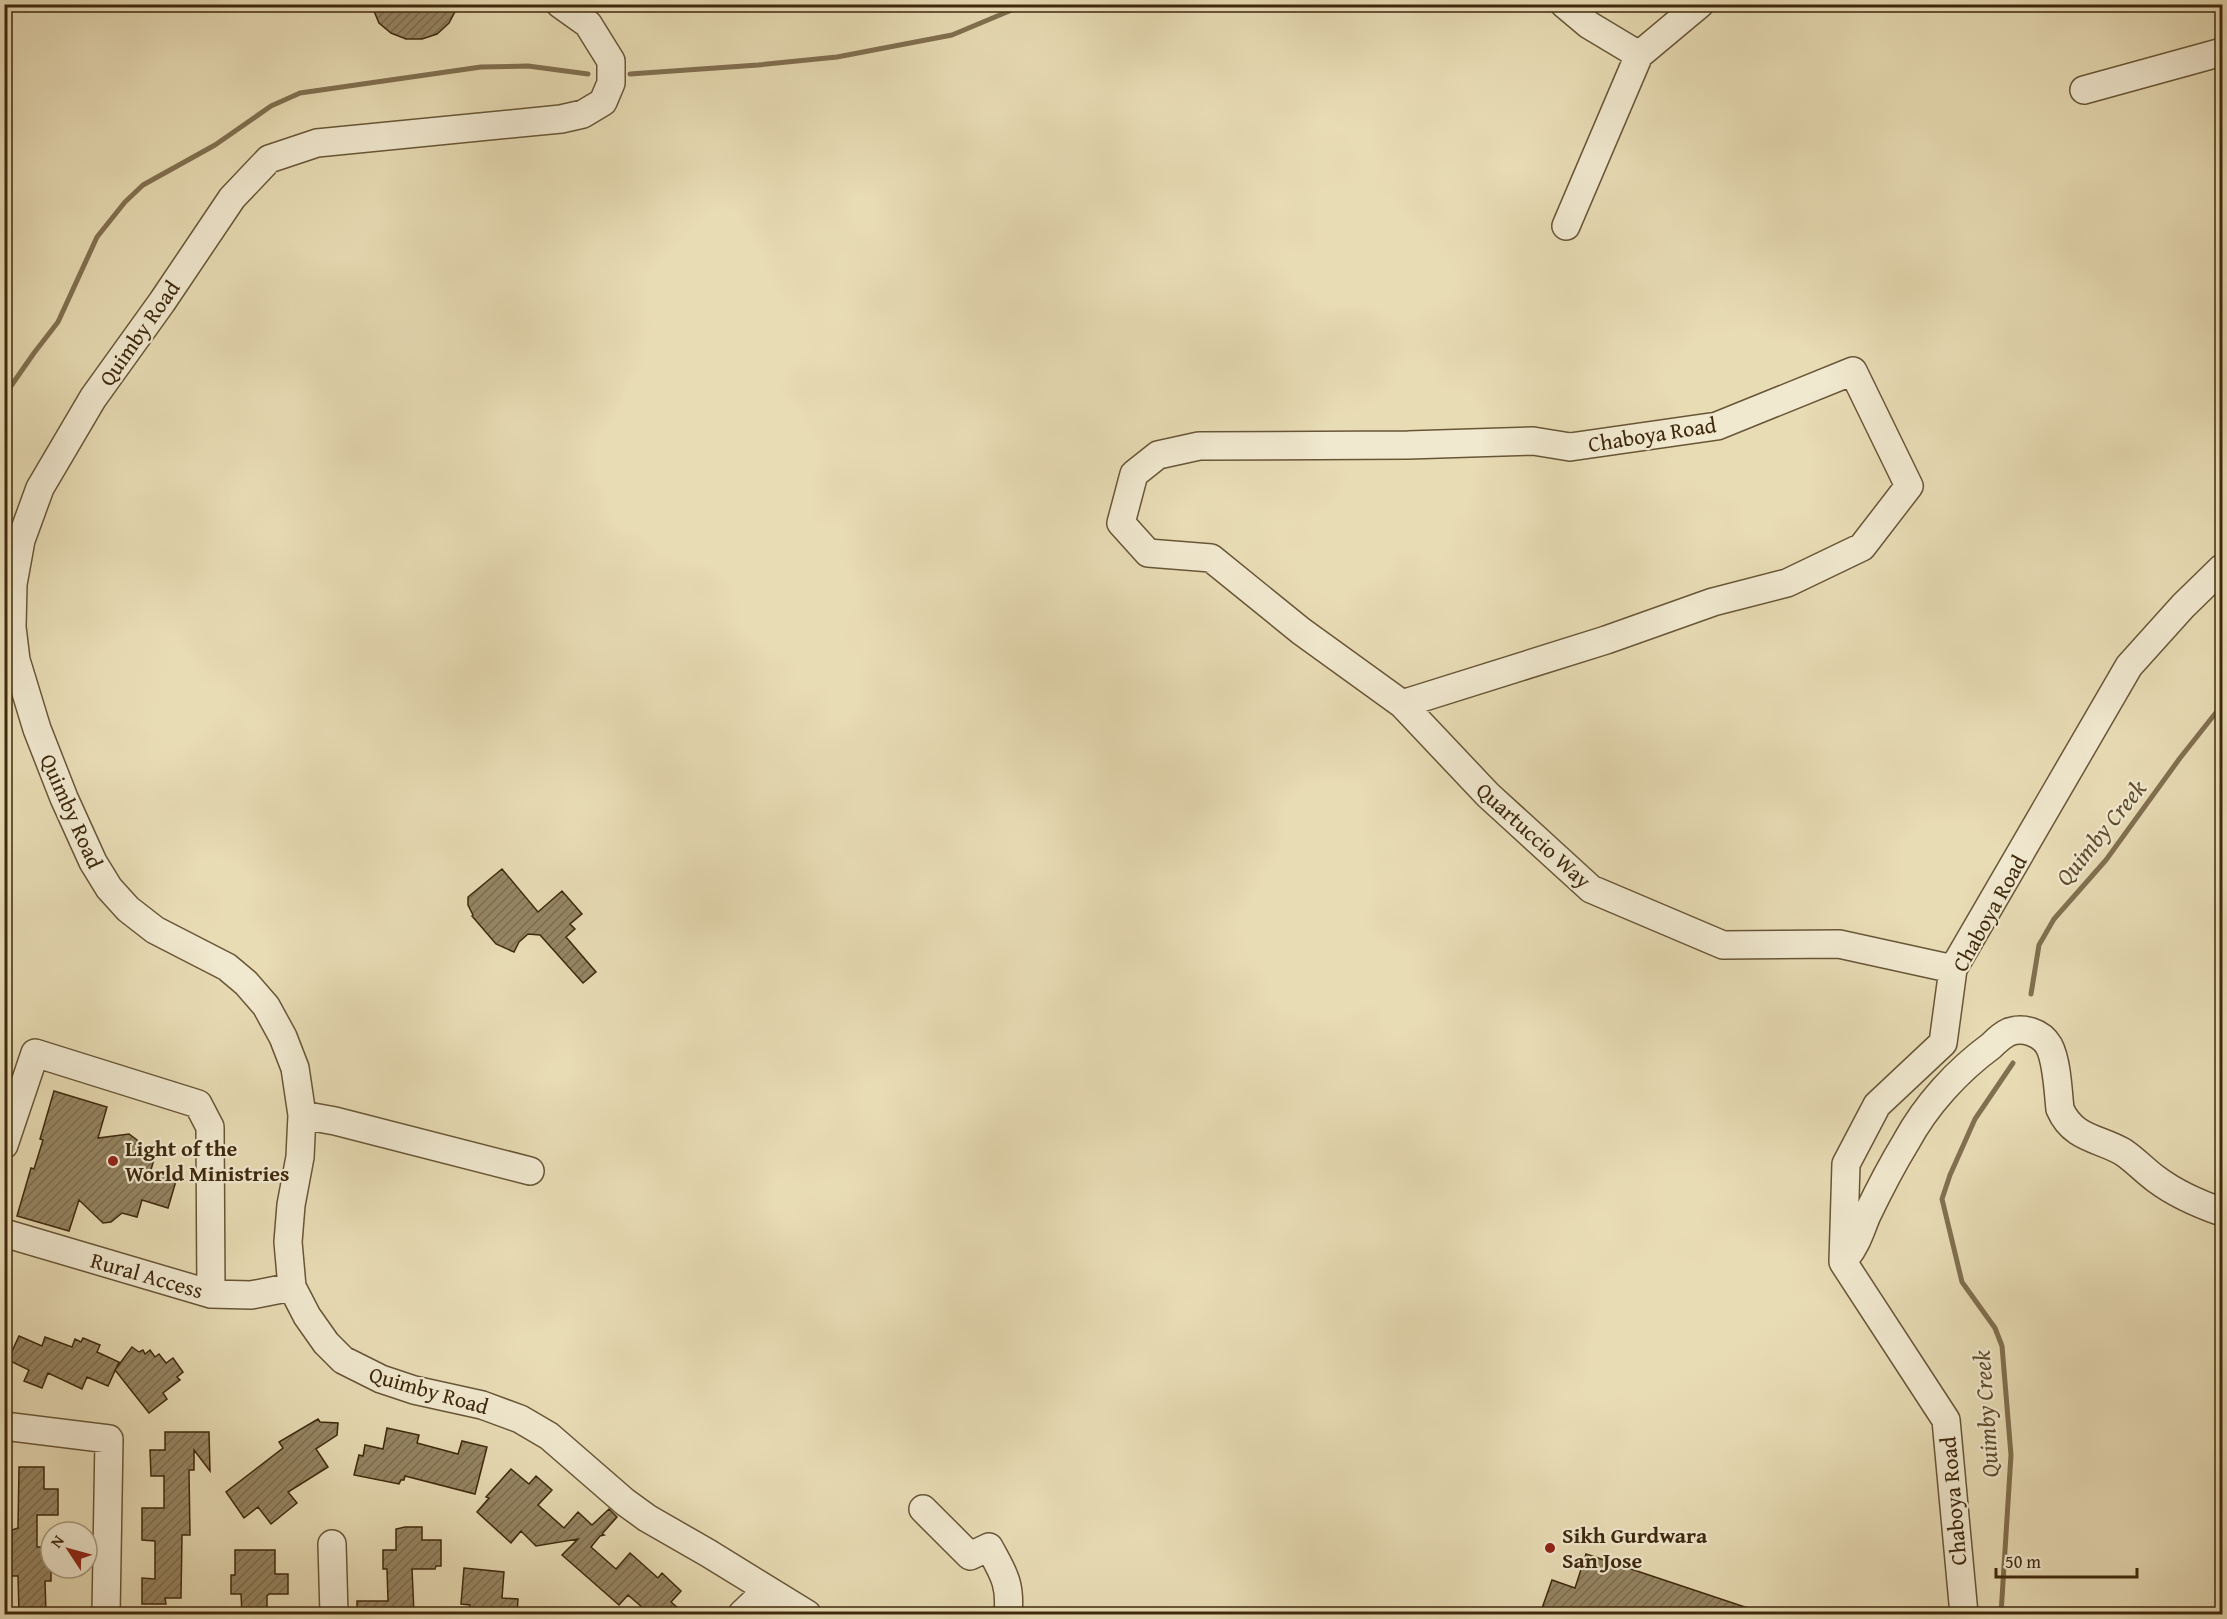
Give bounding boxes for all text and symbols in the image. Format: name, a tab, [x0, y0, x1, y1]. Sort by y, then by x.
street label: Quimby Road	[91, 273, 187, 392]
street label: Chaboya Road	[1586, 408, 1719, 460]
street label: Quimby Road	[32, 748, 112, 874]
water label: Quimby Creek	[2047, 772, 2154, 893]
street label: Quartuccio Way	[1469, 774, 1599, 896]
street label: Chaboya Road	[1944, 849, 2034, 977]
place label: Light of the World Ministries	[125, 1132, 289, 1189]
marker: Light of the World Ministries	[106, 1154, 120, 1168]
street label: Rural Access	[87, 1244, 207, 1306]
water label: Quimby Creek	[1964, 1349, 2007, 1479]
street label: Quimby Road	[366, 1358, 493, 1422]
street label: Chaboya Road	[1931, 1435, 1975, 1567]
place label: Sikh Gurdwara San Jose	[1562, 1519, 1708, 1576]
north arrow	[39, 1520, 99, 1580]
text: N	[44, 1530, 70, 1553]
marker: Sikh Gurdwara San Jose	[1543, 1541, 1557, 1555]
scale bar	[1996, 1541, 2137, 1579]
text: 50 m	[2005, 1548, 2041, 1575]

